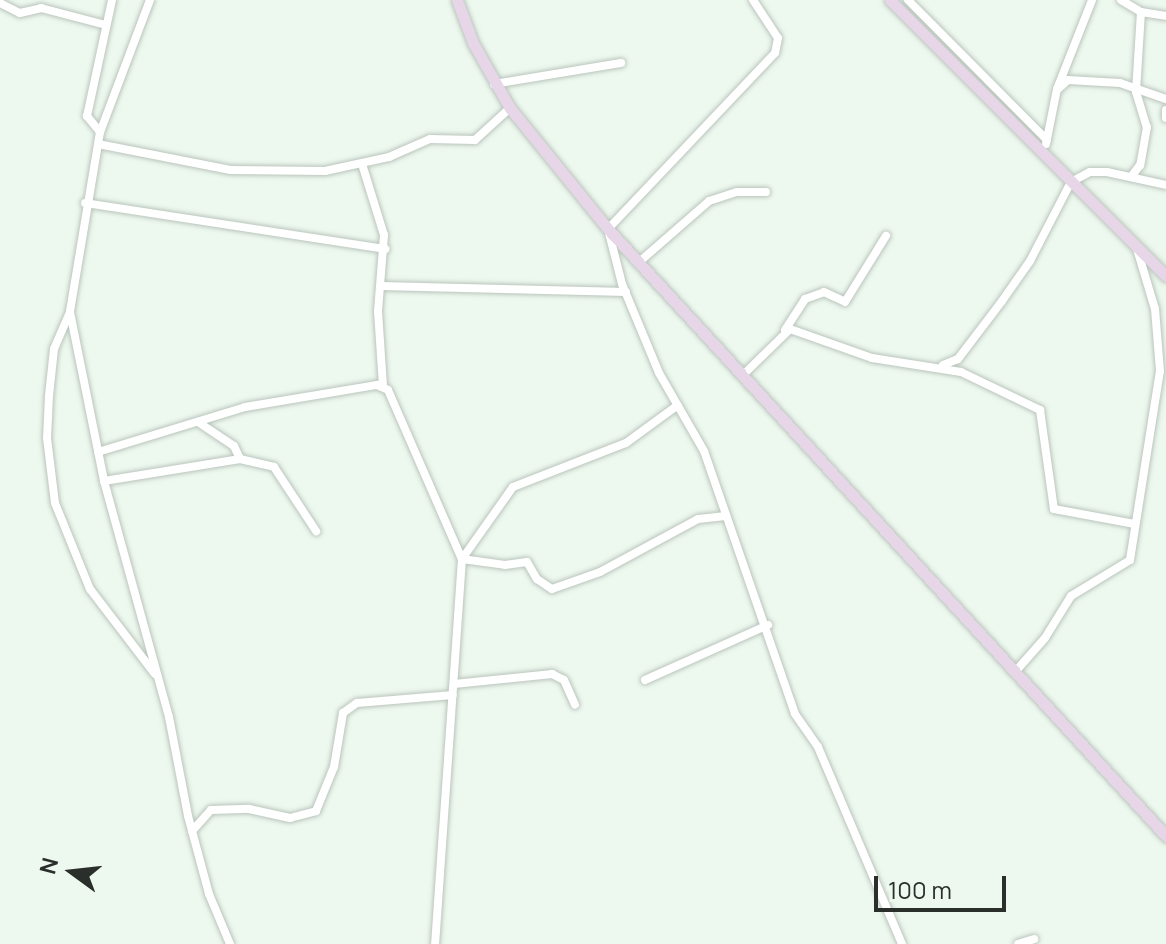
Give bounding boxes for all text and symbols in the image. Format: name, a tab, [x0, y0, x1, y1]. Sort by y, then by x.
north arrow	[32, 832, 112, 912]
text: N	[32, 854, 65, 877]
scale bar	[878, 860, 1010, 910]
text: 100 m	[888, 873, 952, 906]

